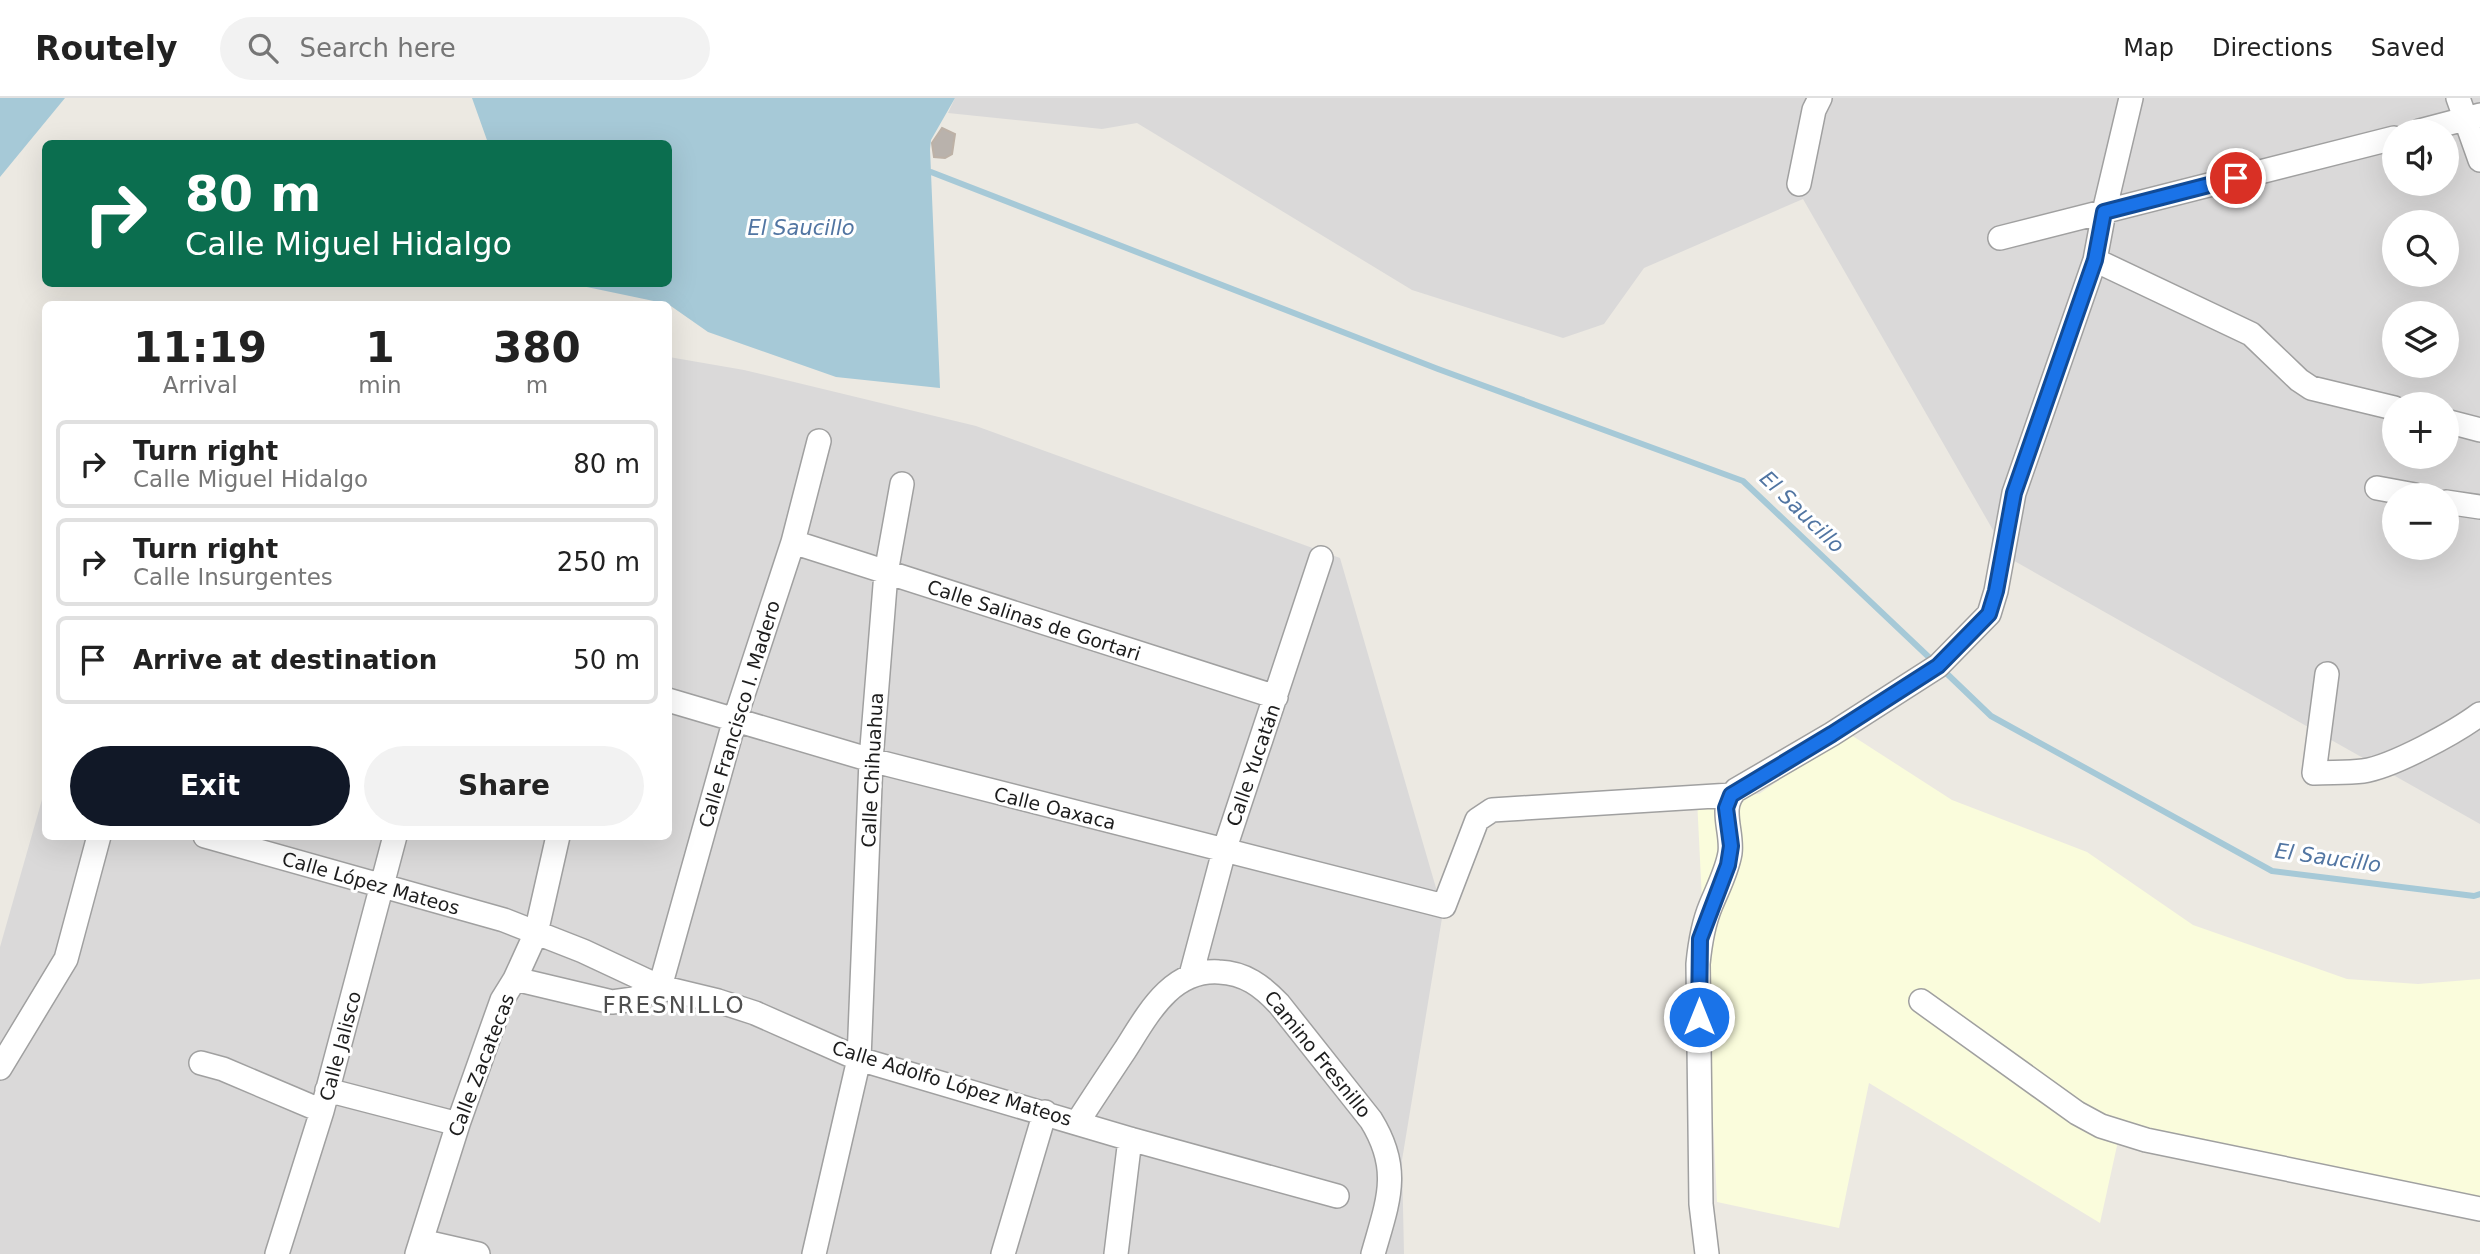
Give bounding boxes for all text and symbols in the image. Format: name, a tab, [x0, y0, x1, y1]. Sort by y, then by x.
search box	[220, 17, 710, 80]
text: Routely	[35, 29, 178, 68]
icon: search	[244, 29, 282, 67]
text: Search here	[300, 33, 456, 63]
text: Map	[2123, 34, 2174, 62]
text: Directions	[2212, 34, 2333, 62]
text: Saved	[2371, 34, 2445, 62]
map controls	[2382, 119, 2459, 560]
button: sound	[2382, 119, 2459, 196]
pin	[2206, 148, 2266, 208]
icon: arrive	[2217, 159, 2255, 197]
text: 80 m	[185, 166, 321, 223]
icon: right	[70, 168, 161, 259]
button: search	[2382, 210, 2459, 287]
water label: El Saucillo	[747, 216, 855, 240]
text: Calle Miguel Hidalgo	[185, 225, 512, 263]
button: layers	[2382, 301, 2459, 378]
text: 11:19	[133, 323, 267, 372]
text: 1	[365, 323, 395, 372]
text: 380	[493, 323, 581, 372]
text: Arrival	[163, 372, 238, 398]
text: min	[358, 372, 402, 398]
text: m	[526, 372, 548, 398]
button: +	[2382, 392, 2459, 469]
text: Turn right	[133, 436, 278, 466]
icon: right	[74, 445, 112, 483]
text: 80 m	[573, 449, 640, 479]
text: Calle Miguel Hidalgo	[133, 466, 368, 492]
water label: El Saucillo	[1755, 466, 1849, 558]
button: −	[2382, 483, 2459, 560]
text: Turn right	[133, 534, 278, 564]
icon: right	[74, 543, 112, 581]
text: 250 m	[557, 547, 640, 577]
text: Calle Insurgentes	[133, 564, 333, 590]
street label: Calle Salinas de Gortari	[924, 575, 1144, 665]
street label: Calle Francisco I. Madero	[694, 598, 784, 830]
icon: arrive	[74, 641, 112, 679]
text: Arrive at destination	[133, 645, 437, 675]
text: 50 m	[573, 645, 640, 675]
street label: Calle Chihuahua	[857, 692, 887, 848]
street label: Calle Yucatán	[1222, 701, 1284, 829]
button: Exit	[70, 746, 350, 826]
button: Share	[364, 746, 644, 826]
street label: Calle Oaxaca	[992, 782, 1118, 834]
water label: El Saucillo	[2273, 839, 2383, 877]
street label: Calle López Mateos	[280, 847, 462, 919]
position arrow	[1662, 980, 1736, 1054]
street label: Camino Fresnillo	[1260, 986, 1376, 1122]
street label: Calle Jalisco	[315, 989, 365, 1103]
street label: Calle Zacatecas	[444, 991, 518, 1139]
district label: FRESNILLO	[602, 992, 746, 1018]
street label: Calle Adolfo López Mateos	[829, 1036, 1075, 1130]

